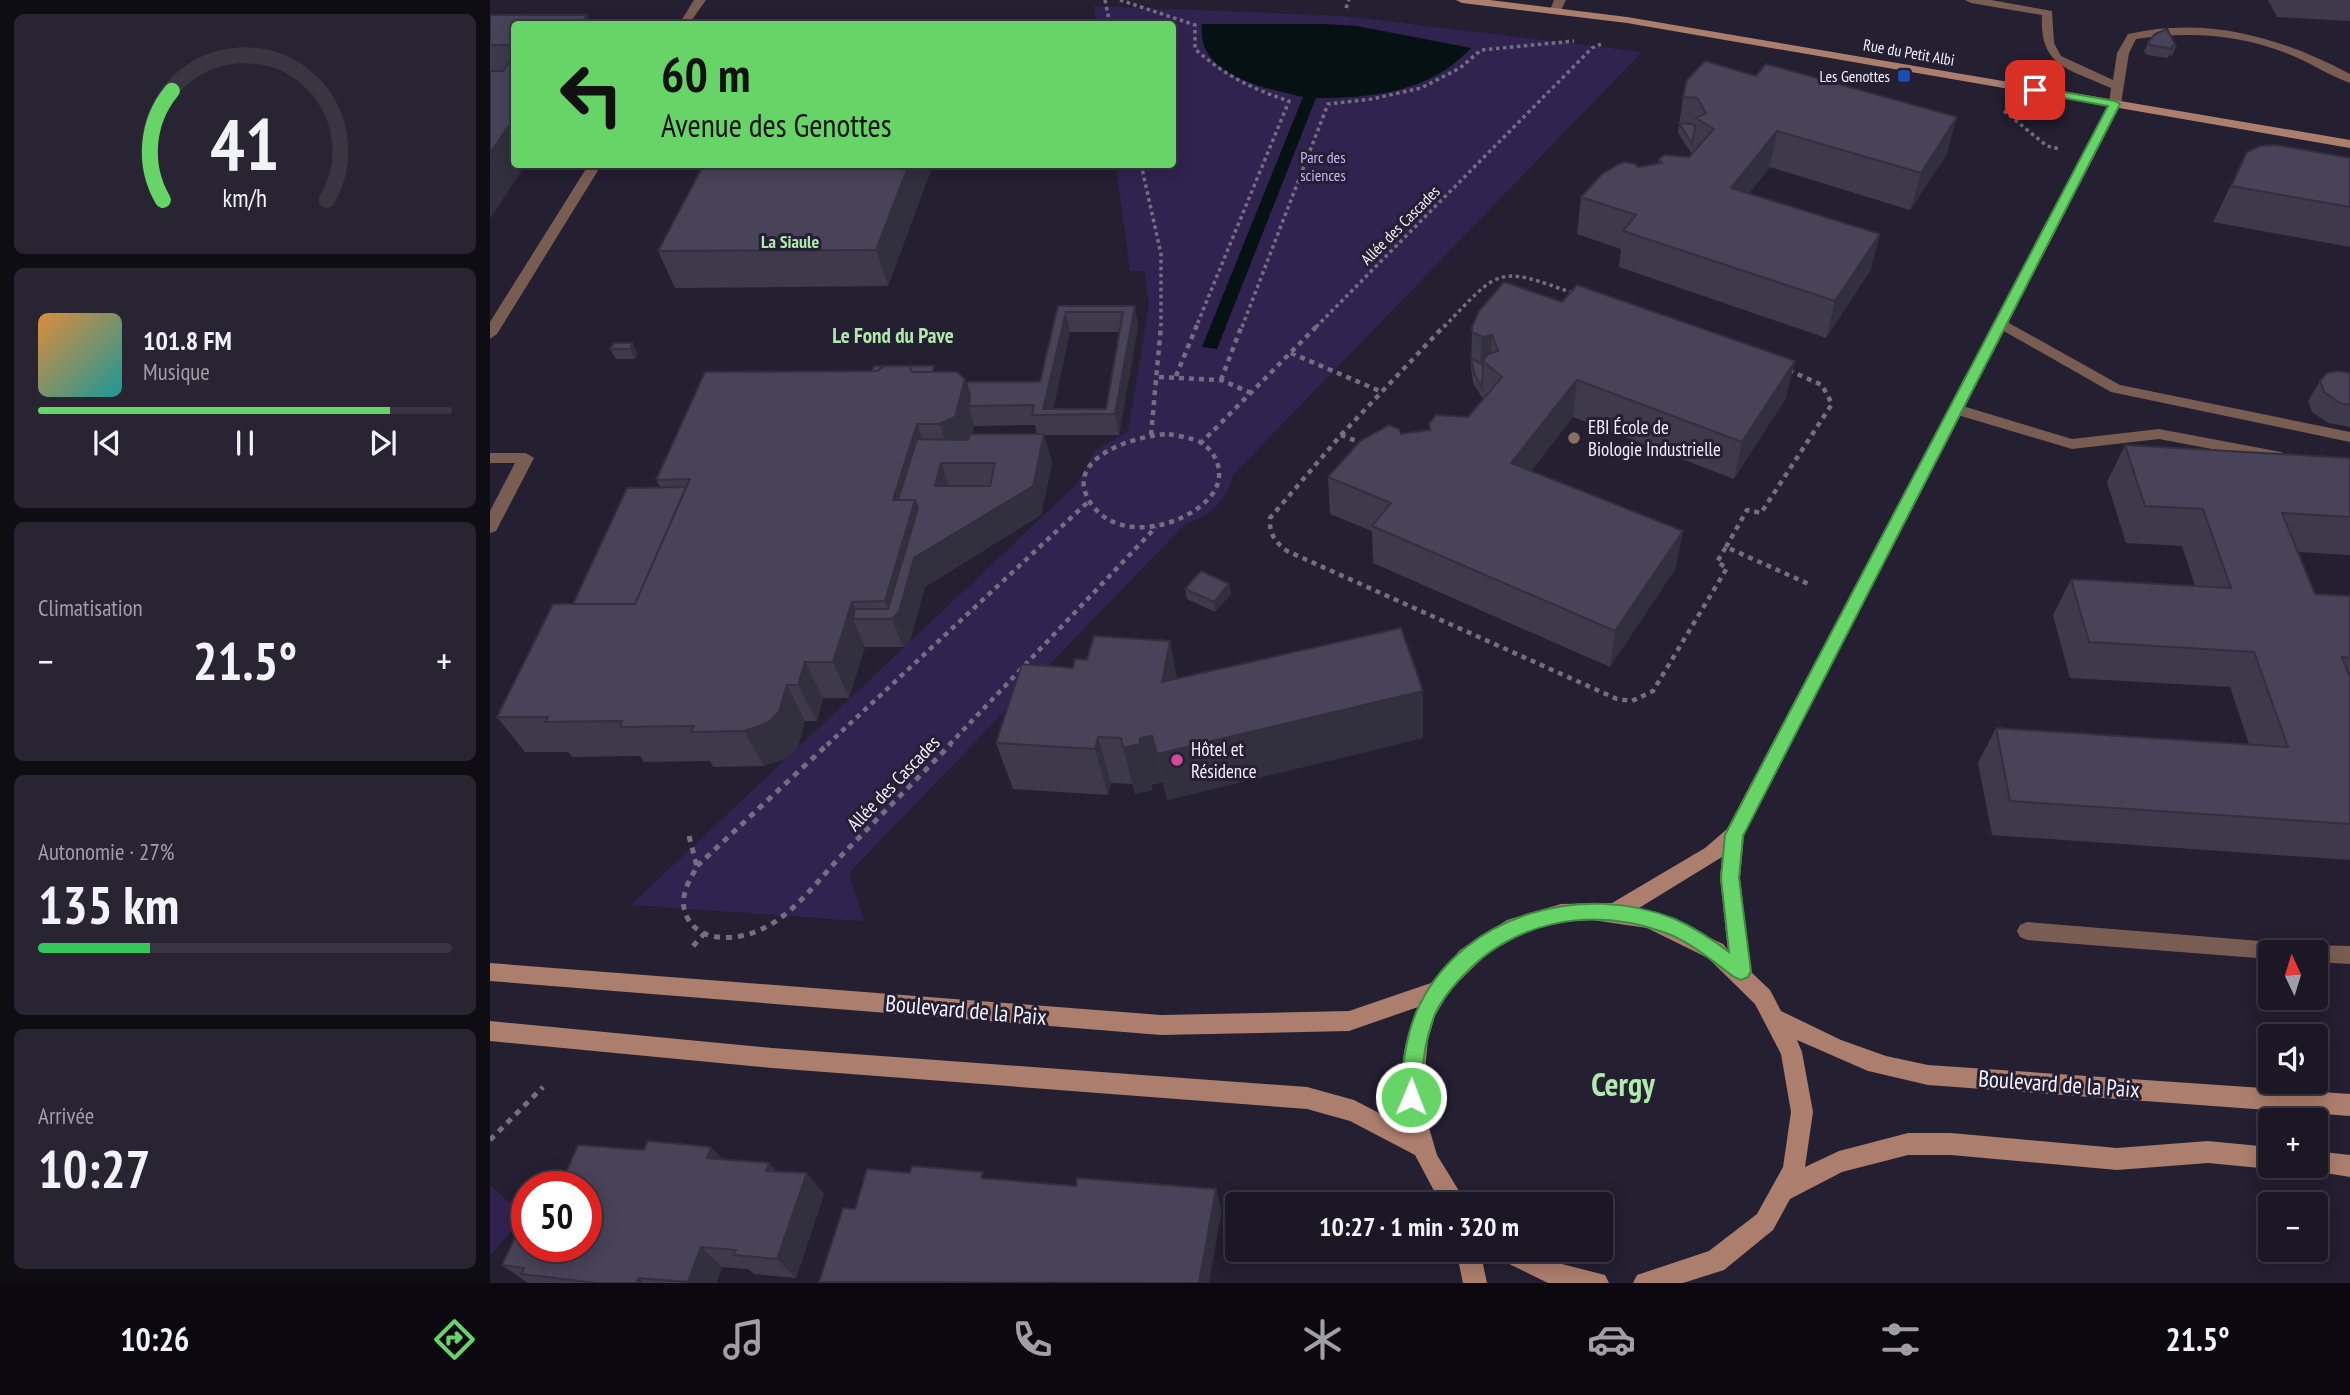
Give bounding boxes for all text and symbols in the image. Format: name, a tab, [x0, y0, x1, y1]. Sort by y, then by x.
street label: Rue du Petit Albi	[1862, 34, 1956, 70]
text: 60 m	[661, 42, 750, 106]
icon: left	[546, 49, 637, 140]
pin	[2005, 60, 2065, 120]
place label: Les Genottes	[1820, 66, 1890, 86]
marker: Les Genottes	[1896, 68, 1912, 84]
icon: arrive	[2016, 71, 2054, 109]
text: 41	[210, 96, 280, 190]
text: Avenue des Genottes	[661, 104, 892, 146]
park label: Parc des sciences	[1300, 147, 1346, 185]
street label: Allée des Cascades	[1356, 181, 1444, 269]
text: km/h	[223, 182, 267, 214]
district label: La Siaule	[761, 230, 819, 253]
district label: Le Fond du Pave	[832, 322, 954, 349]
text: 101.8 FM	[143, 324, 232, 357]
text: Musique	[143, 357, 210, 386]
place label: EBI École de Biologie Industrielle	[1588, 415, 1721, 461]
icon: previous	[88, 424, 126, 462]
icon: pause	[226, 424, 264, 462]
icon: next	[364, 424, 402, 462]
marker: EBI École de Biologie Industrielle	[1566, 430, 1582, 446]
text: Climatisation	[38, 593, 143, 622]
text: 21.5°	[193, 627, 297, 694]
text: −	[38, 636, 54, 685]
text: +	[436, 636, 452, 685]
street label: Allée des Cascades	[842, 730, 944, 836]
place label: Hôtel et Résidence	[1191, 737, 1257, 783]
marker: Hôtel et Résidence	[1169, 752, 1185, 768]
text: Autonomie · 27%	[38, 837, 174, 866]
text: 135 km	[38, 871, 179, 938]
north arrow	[2258, 940, 2328, 1010]
map controls	[2258, 940, 2328, 1262]
street label: Boulevard de la Paix	[884, 988, 1048, 1031]
button: sound	[2258, 1024, 2328, 1094]
position arrow	[1374, 1060, 1448, 1134]
district label: Cergy	[1591, 1063, 1656, 1105]
street label: Boulevard de la Paix	[1977, 1063, 2141, 1104]
text: Arrivée	[38, 1101, 94, 1130]
button: +	[2258, 1108, 2328, 1178]
text: 10:27	[38, 1135, 150, 1202]
speed limit sign: 50	[511, 1171, 602, 1262]
button: −	[2258, 1192, 2328, 1262]
text: 10:27 · 1 min · 320 m	[1319, 1210, 1519, 1243]
icon: directions	[430, 1315, 479, 1364]
icon: music	[719, 1315, 768, 1364]
icon: phone	[1008, 1315, 1057, 1364]
icon: climate	[1298, 1315, 1347, 1364]
icon: car	[1587, 1315, 1636, 1364]
icon: filters	[1876, 1315, 1925, 1364]
text: 10:26	[120, 1318, 189, 1360]
text: 21.5°	[2165, 1318, 2230, 1360]

